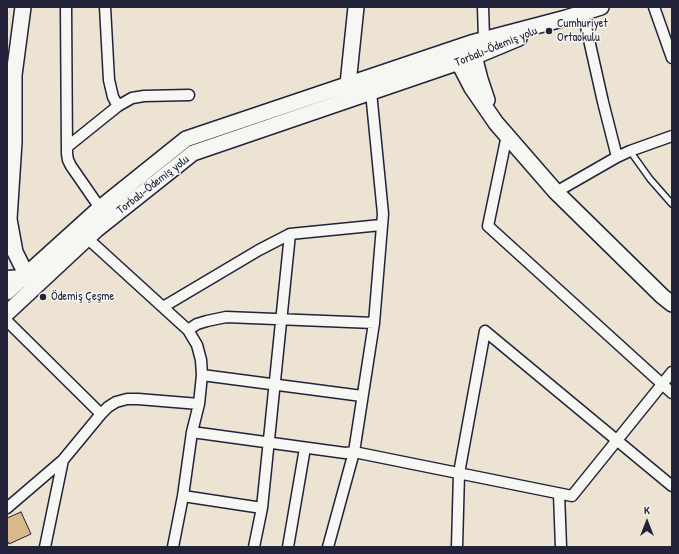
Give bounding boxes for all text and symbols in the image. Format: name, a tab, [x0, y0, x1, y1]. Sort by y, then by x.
place label: Cumhuriyet Ortaokulu	[557, 17, 608, 45]
street label: Torbalı-Ödemiş yolu	[453, 24, 539, 70]
marker: Cumhuriyet Ortaokulu	[544, 26, 554, 36]
street label: Torbalı-Ödemiş yolu	[114, 152, 192, 218]
place label: Ödemiş Çeşme	[51, 290, 114, 304]
marker: Ödemiş Çeşme	[38, 292, 48, 302]
north arrow	[627, 502, 667, 542]
text: K	[644, 503, 650, 517]

